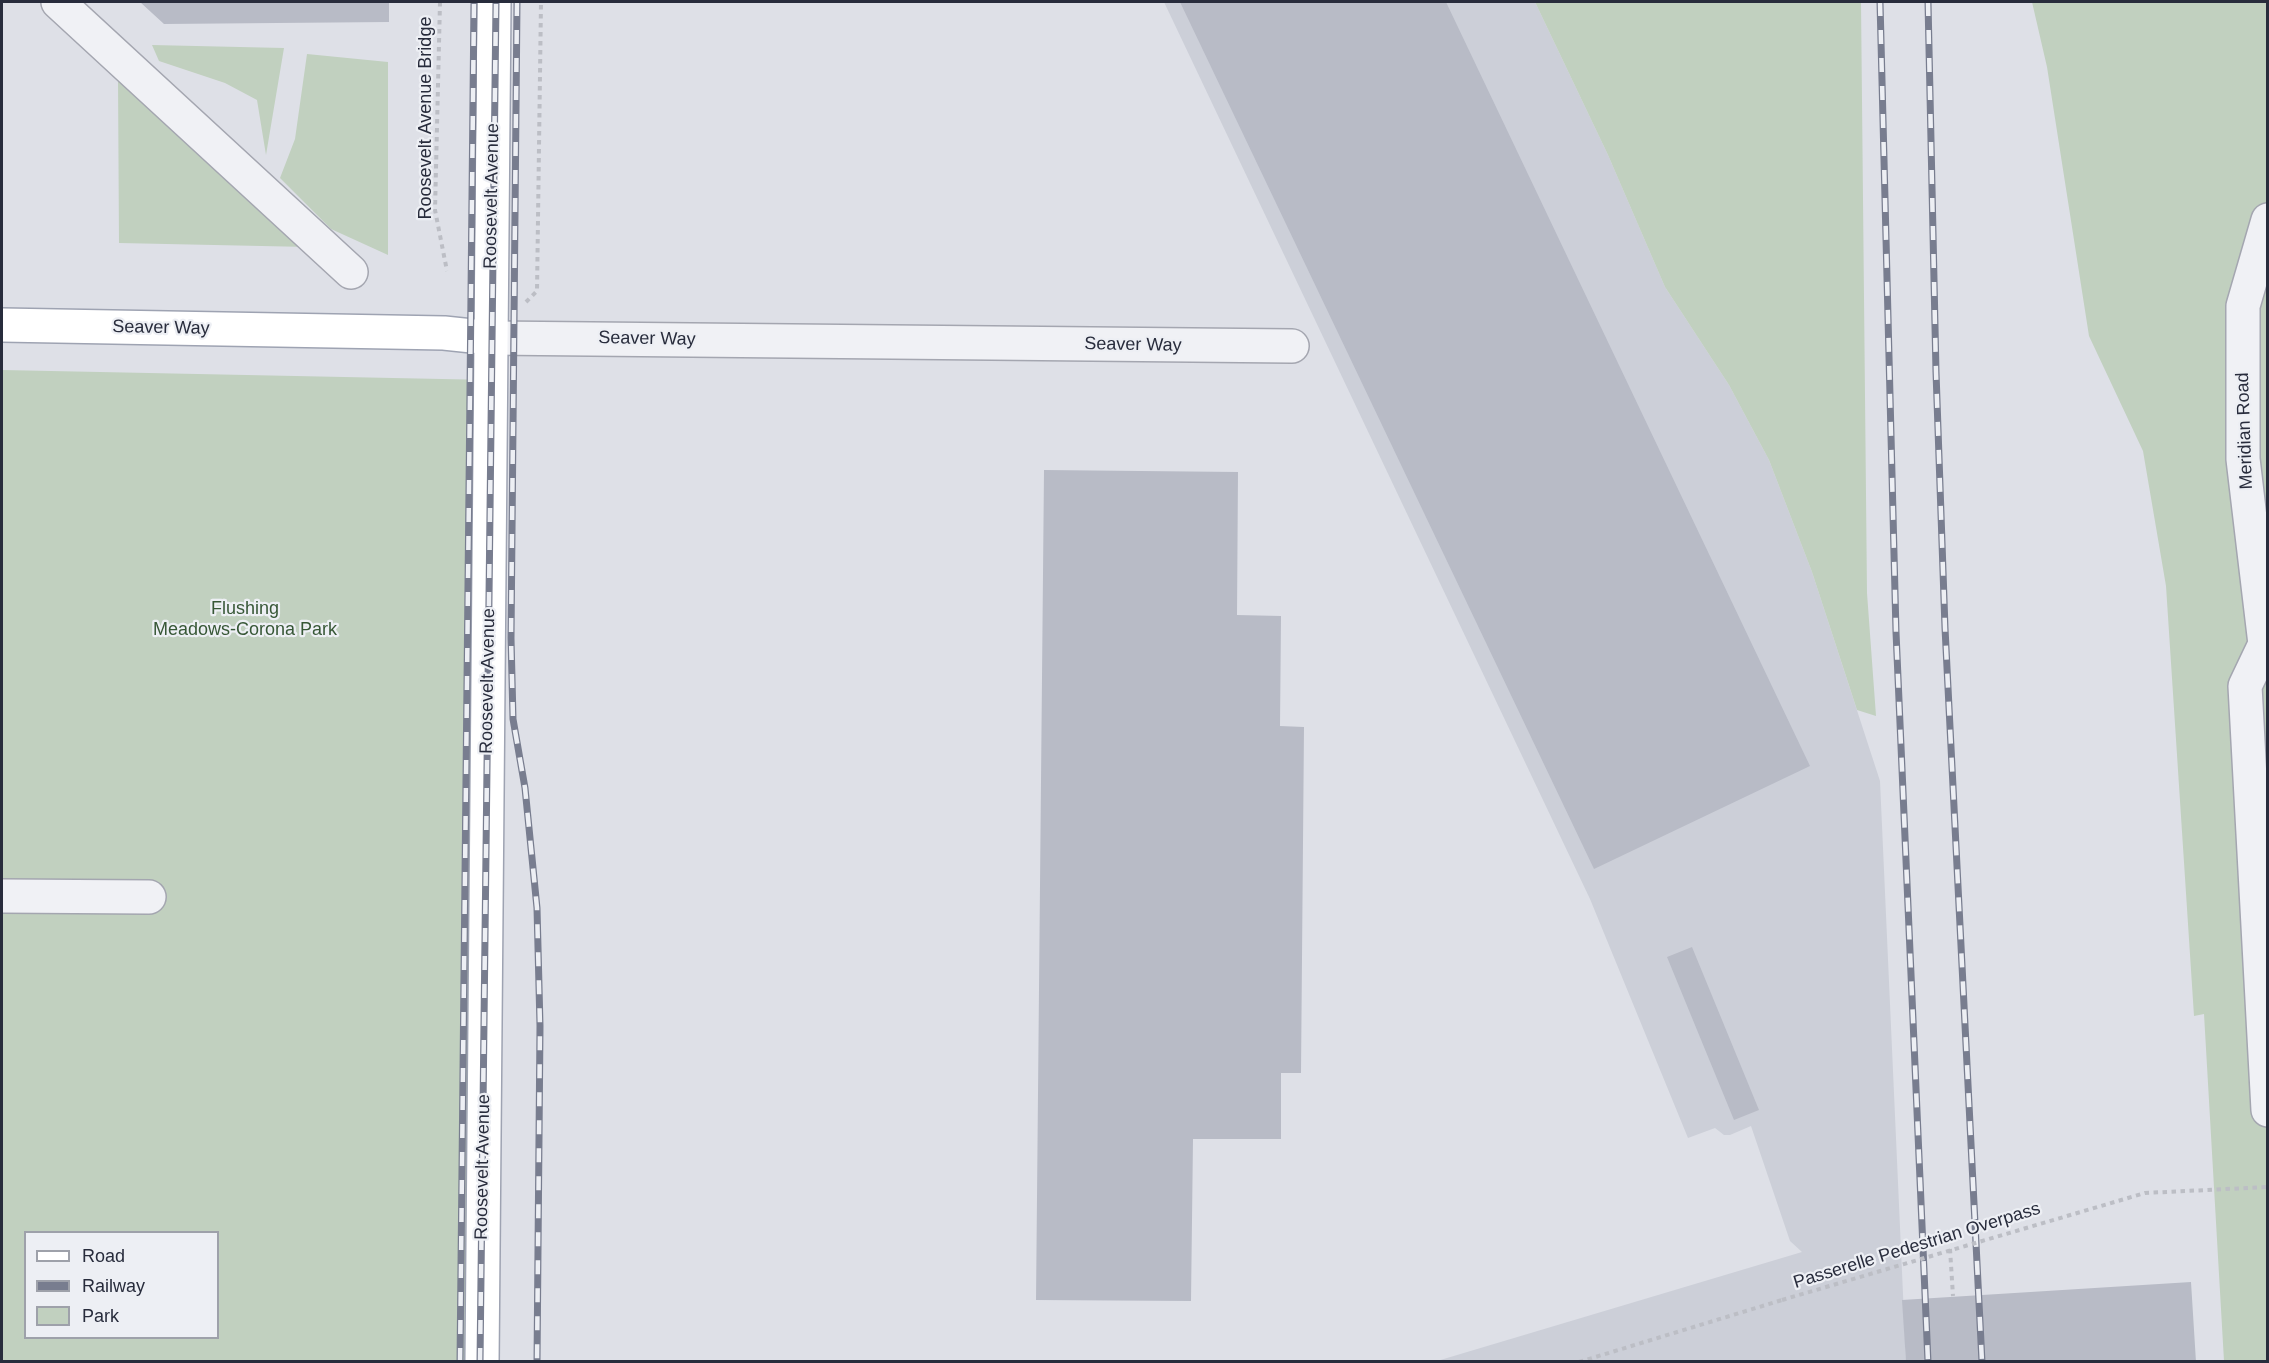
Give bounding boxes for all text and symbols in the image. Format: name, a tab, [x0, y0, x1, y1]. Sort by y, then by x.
street label: Roosevelt Avenue Bridge	[415, 17, 437, 219]
street label: Roosevelt Avenue	[480, 123, 504, 269]
street label: Seaver Way	[112, 316, 210, 340]
street label: Seaver Way	[598, 327, 696, 351]
street label: Seaver Way	[1084, 333, 1182, 357]
street label: Meridian Road	[2232, 372, 2258, 490]
park label: Flushing Meadows-Corona Park	[153, 598, 337, 640]
street label: Roosevelt Avenue	[476, 608, 500, 754]
street label: Roosevelt Avenue	[471, 1094, 495, 1240]
street label: Passerelle Pedestrian Overpass	[1791, 1198, 2043, 1294]
legend	[24, 1231, 219, 1339]
text: Road	[82, 1246, 125, 1266]
text: Railway	[82, 1276, 145, 1296]
text: Park	[82, 1306, 119, 1326]

